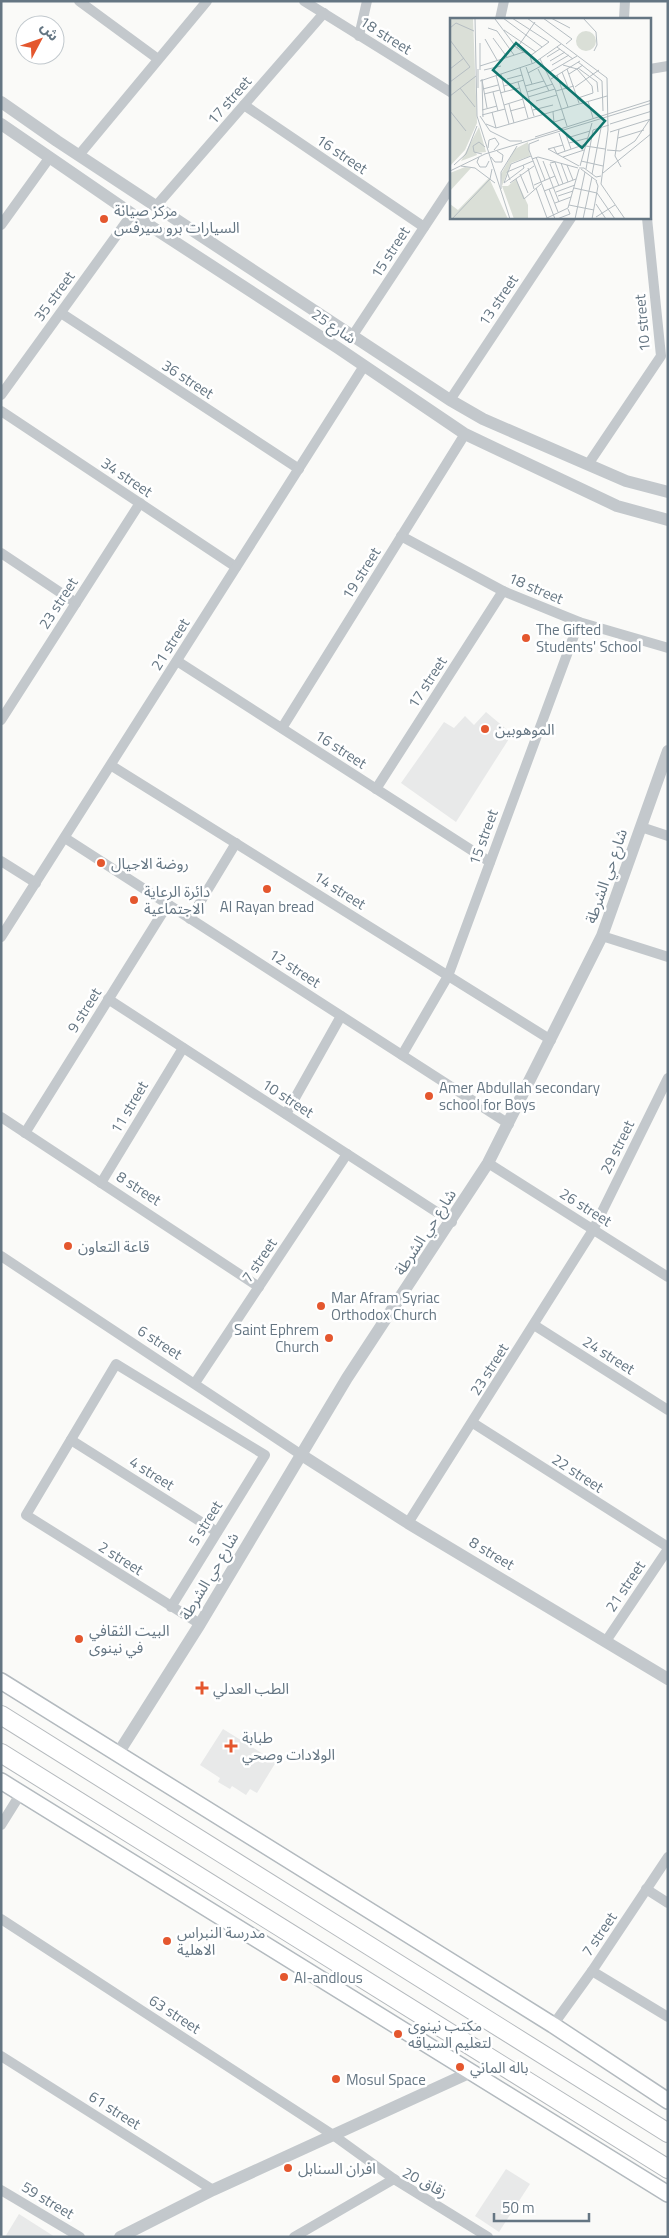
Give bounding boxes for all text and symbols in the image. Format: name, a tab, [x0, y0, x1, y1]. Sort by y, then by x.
street label: 18 street	[355, 10, 417, 60]
north arrow	[15, 15, 65, 65]
text: ش	[36, 17, 64, 45]
inset map	[450, 18, 652, 219]
street label: 17 street	[201, 70, 257, 129]
street label: 16 street	[312, 128, 373, 180]
place label: مركز صيانة السيارات برو سيرفس	[114, 199, 240, 239]
marker: مركز صيانة السيارات برو سيرفس	[98, 213, 110, 225]
street label: 15 street	[365, 221, 416, 282]
street label: 35 street	[28, 265, 81, 326]
street label: 13 street	[472, 269, 524, 330]
street label: 10 street	[628, 293, 656, 353]
street label: شارع 25	[307, 303, 361, 350]
street label: 36 street	[158, 354, 219, 405]
street label: 34 street	[97, 451, 158, 503]
street label: 19 street	[336, 542, 386, 604]
street label: 18 street	[505, 566, 568, 610]
street label: 23 street	[33, 572, 84, 633]
street label: 21 street	[145, 613, 195, 675]
place label: The Gifted Students' School	[536, 618, 641, 658]
marker: The Gifted Students' School	[520, 632, 532, 644]
street label: 17 street	[402, 651, 453, 712]
place label: الموهوبين	[495, 718, 555, 741]
marker: الموهوبين	[479, 723, 491, 735]
street label: 16 street	[311, 724, 372, 775]
street label: 15 street	[462, 805, 504, 868]
street label: شارع حي الشرطة	[579, 825, 634, 927]
place label: روضة الاجيال	[111, 852, 189, 875]
marker: روضة الاجيال	[95, 857, 107, 869]
street label: 14 street	[309, 865, 371, 915]
place label: دائرة الرعاية الاجتماعية	[144, 880, 210, 920]
marker: Al Rayan bread	[261, 883, 273, 895]
marker: دائرة الرعاية الاجتماعية	[128, 894, 140, 906]
place label: Al Rayan bread	[220, 895, 314, 918]
street label: 12 street	[265, 943, 326, 994]
street label: 9 street	[61, 982, 107, 1037]
street label: 10 street	[258, 1073, 319, 1124]
street label: 11 street	[104, 1076, 154, 1138]
place label: Amer Abdullah secondary school for Boys	[439, 1076, 600, 1116]
marker: Amer Abdullah secondary school for Boys	[423, 1090, 435, 1102]
street label: 29 street	[594, 1115, 640, 1178]
street label: 8 street	[112, 1165, 167, 1211]
street label: 26 street	[555, 1182, 617, 1232]
street label: شارع حي الشرطة	[388, 1184, 463, 1280]
street label: 7 street	[236, 1233, 283, 1287]
place label: قاعة التعاون	[78, 1235, 150, 1258]
marker: قاعة التعاون	[62, 1240, 74, 1252]
place label: Mar Afram Syriac Orthodox Church	[331, 1286, 440, 1326]
marker: Mar Afram Syriac Orthodox Church	[315, 1300, 327, 1312]
place label: Saint Ephrem Church	[234, 1318, 319, 1358]
street label: 6 street	[133, 1319, 188, 1365]
street label: 24 street	[578, 1330, 640, 1380]
marker: Saint Ephrem Church	[323, 1332, 335, 1344]
street label: 23 street	[464, 1338, 514, 1400]
street label: 22 street	[548, 1448, 609, 1499]
street label: 4 street	[125, 1450, 180, 1496]
street label: 5 street	[182, 1495, 228, 1550]
street label: شارع حي الشرطة	[174, 1528, 245, 1625]
street label: 8 street	[465, 1530, 520, 1576]
street label: 2 street	[94, 1535, 149, 1581]
street label: 21 street	[599, 1555, 651, 1616]
place label: البيت الثقافي في نينوى	[89, 1619, 170, 1659]
marker: البيت الثقافي في نينوى	[73, 1633, 85, 1645]
place label: الطب العدلي	[213, 1677, 289, 1700]
marker: الطب العدلي	[195, 1681, 209, 1695]
place label: طبابة الولادات وصحي	[242, 1726, 335, 1766]
marker: طبابة الولادات وصحي	[224, 1739, 238, 1753]
street label: 7 street	[576, 1907, 623, 1961]
place label: مدرسة النبراس الاهلية	[177, 1921, 265, 1961]
marker: مدرسة النبراس الاهلية	[161, 1935, 173, 1947]
place label: Al-andlous	[294, 1966, 363, 1989]
marker: Al-andlous	[278, 1971, 290, 1983]
street label: 63 street	[145, 1989, 206, 2040]
place label: مكتب نينوى لتعليم السياقه	[408, 2014, 491, 2054]
marker: مكتب نينوى لتعليم السياقه	[392, 2028, 404, 2040]
place label: باله الماني	[470, 2056, 528, 2079]
marker: باله الماني	[454, 2061, 466, 2073]
place label: Mosul Space	[346, 2068, 426, 2091]
marker: Mosul Space	[330, 2073, 342, 2085]
street label: 61 street	[84, 2085, 146, 2135]
place label: افران السنابل	[298, 2157, 376, 2180]
street label: زقاق 20	[398, 2161, 452, 2203]
marker: افران السنابل	[282, 2162, 294, 2174]
street label: 59 street	[17, 2175, 79, 2225]
scale bar	[494, 2190, 589, 2222]
text: 50 m	[502, 2196, 535, 2219]

